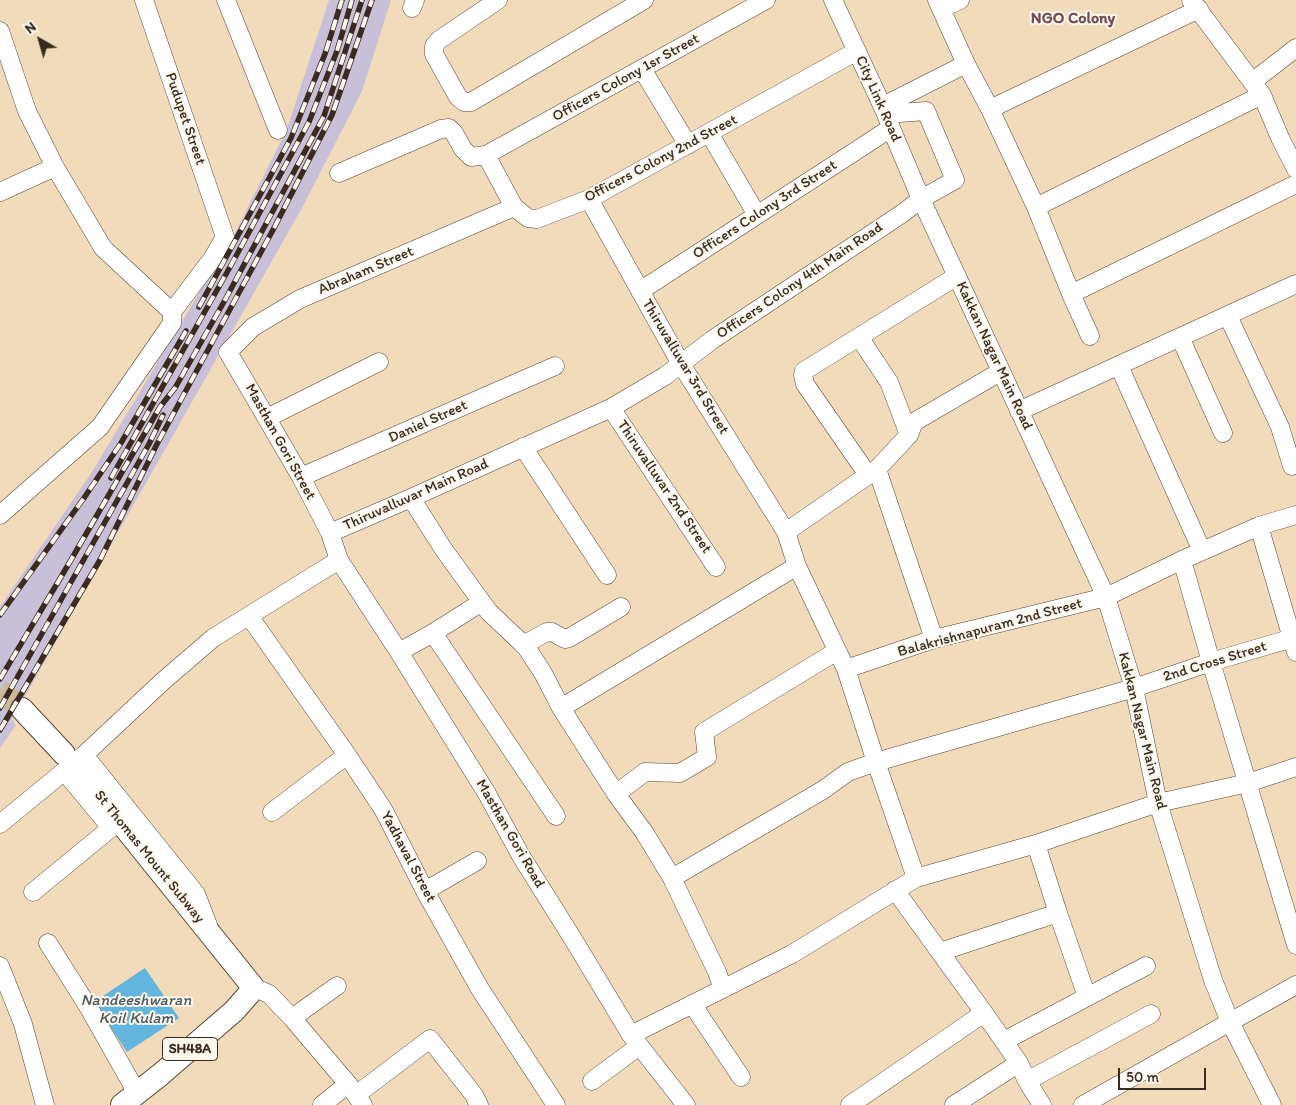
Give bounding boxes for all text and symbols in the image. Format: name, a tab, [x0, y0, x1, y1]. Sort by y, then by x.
district label: NGO Colony	[1031, 9, 1115, 29]
north arrow	[15, 15, 65, 65]
text: N	[21, 18, 39, 37]
street label: Officers Colony 1sr Street	[549, 30, 703, 126]
street label: City Link Road	[851, 53, 905, 145]
street label: Pudupet Street	[161, 70, 209, 168]
street label: Officers Colony 2nd Street	[581, 111, 741, 207]
street label: Officers Colony 3rd Street	[689, 157, 841, 263]
street label: Officers Colony 4th Main Road	[713, 219, 887, 343]
street label: Abraham Street	[316, 243, 416, 299]
street label: Kakkan Nagar Main Road	[952, 279, 1036, 433]
street label: Thiruvalluvar 3rd Street	[637, 296, 733, 438]
street label: Masthan Gori Street	[241, 381, 319, 503]
street label: Daniel Street	[386, 397, 470, 447]
street label: Thiruvalluvar 2nd Street	[613, 417, 715, 557]
street label: Thiruvalluvar Main Road	[341, 455, 491, 535]
street label: Balakrishnapuram 2nd Street	[896, 595, 1084, 661]
street label: 2nd Cross Street	[1161, 638, 1269, 686]
street label: Kakkan Nagar Main Road	[1114, 650, 1170, 812]
street label: Masthan Gori Road	[472, 776, 548, 892]
street label: St Thomas Mount Subway	[90, 787, 208, 927]
street label: Yadhaval Street	[376, 808, 440, 906]
water label: Nandeeshwaran Koil Kulam	[81, 991, 191, 1029]
road number: SH48A	[162, 1038, 218, 1060]
scale bar	[1121, 1058, 1208, 1090]
text: 50 m	[1126, 1068, 1159, 1086]

